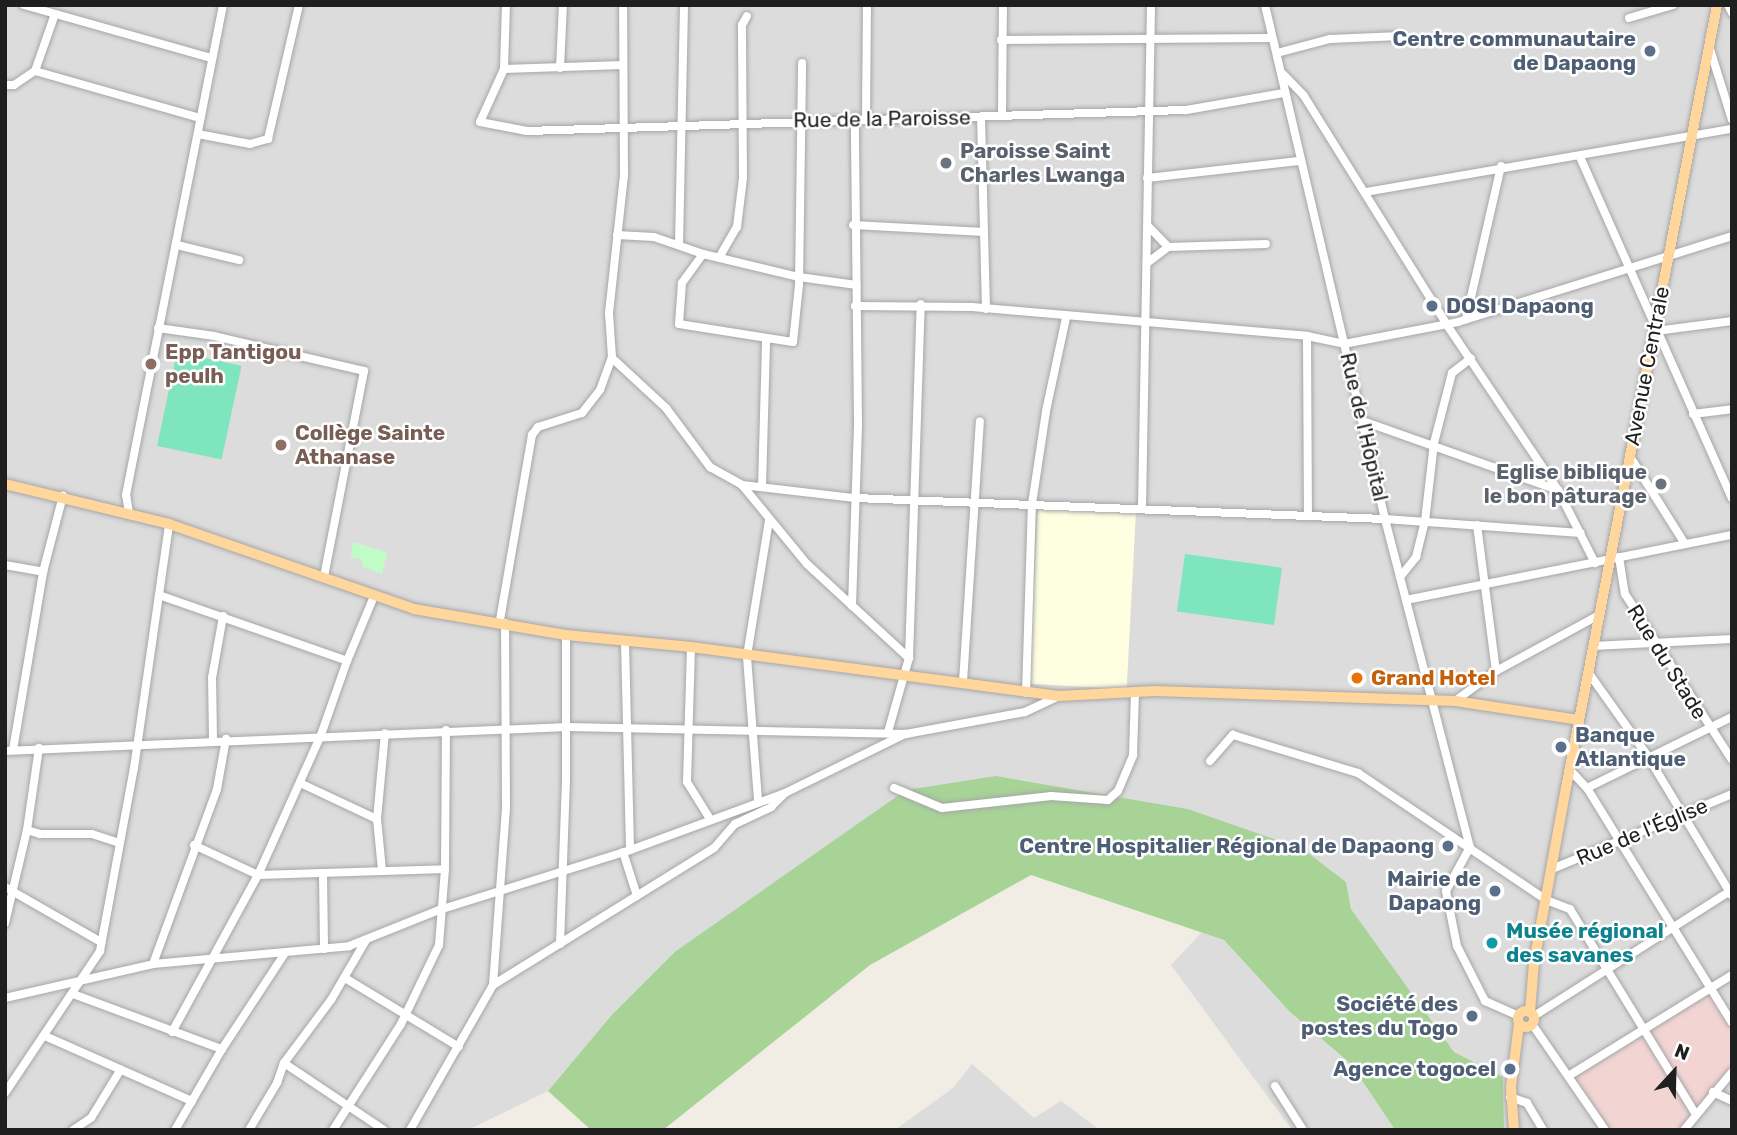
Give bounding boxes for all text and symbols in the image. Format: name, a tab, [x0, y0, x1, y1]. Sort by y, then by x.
place label: Centre communautaire de Dapaong	[1393, 26, 1636, 76]
marker: Centre communautaire de Dapaong	[1642, 43, 1658, 59]
street label: Rue de la Paroisse	[793, 105, 971, 133]
place label: Paroisse Saint Charles Lwanga	[960, 138, 1125, 188]
marker: Paroisse Saint Charles Lwanga	[938, 155, 954, 171]
street label: Avenue Centrale	[1619, 284, 1675, 448]
place label: DOSI Dapaong	[1446, 293, 1594, 319]
marker: DOSI Dapaong	[1424, 298, 1440, 314]
place label: Epp Tantigou peulh	[165, 339, 302, 389]
street label: Rue de l'Hôpital	[1335, 350, 1393, 504]
marker: Epp Tantigou peulh	[143, 356, 159, 372]
place label: Collège Sainte Athanase	[295, 420, 445, 470]
marker: Collège Sainte Athanase	[273, 437, 289, 453]
place label: Eglise biblique le bon pâturage	[1484, 459, 1647, 509]
marker: Eglise biblique le bon pâturage	[1653, 476, 1669, 492]
street label: Rue du Stade	[1622, 600, 1712, 724]
place label: Grand Hotel	[1371, 665, 1496, 691]
marker: Grand Hotel	[1349, 670, 1365, 686]
place label: Banque Atlantique	[1575, 722, 1686, 772]
marker: Banque Atlantique	[1553, 739, 1569, 755]
street label: Rue de l'Église	[1573, 793, 1711, 871]
place label: Centre Hospitalier Régional de Dapaong	[1019, 833, 1434, 859]
marker: Centre Hospitalier Régional de Dapaong	[1440, 838, 1456, 854]
place label: Mairie de Dapaong	[1387, 866, 1481, 916]
marker: Mairie de Dapaong	[1487, 883, 1503, 899]
place label: Musée régional des savanes	[1506, 918, 1664, 968]
marker: Musée régional des savanes	[1484, 935, 1500, 951]
place label: Société des postes du Togo	[1300, 991, 1458, 1041]
marker: Société des postes du Togo	[1464, 1008, 1480, 1024]
north arrow	[1639, 1037, 1709, 1107]
text: N	[1671, 1039, 1693, 1065]
place label: Agence togocel	[1333, 1056, 1496, 1082]
marker: Agence togocel	[1502, 1061, 1518, 1077]

